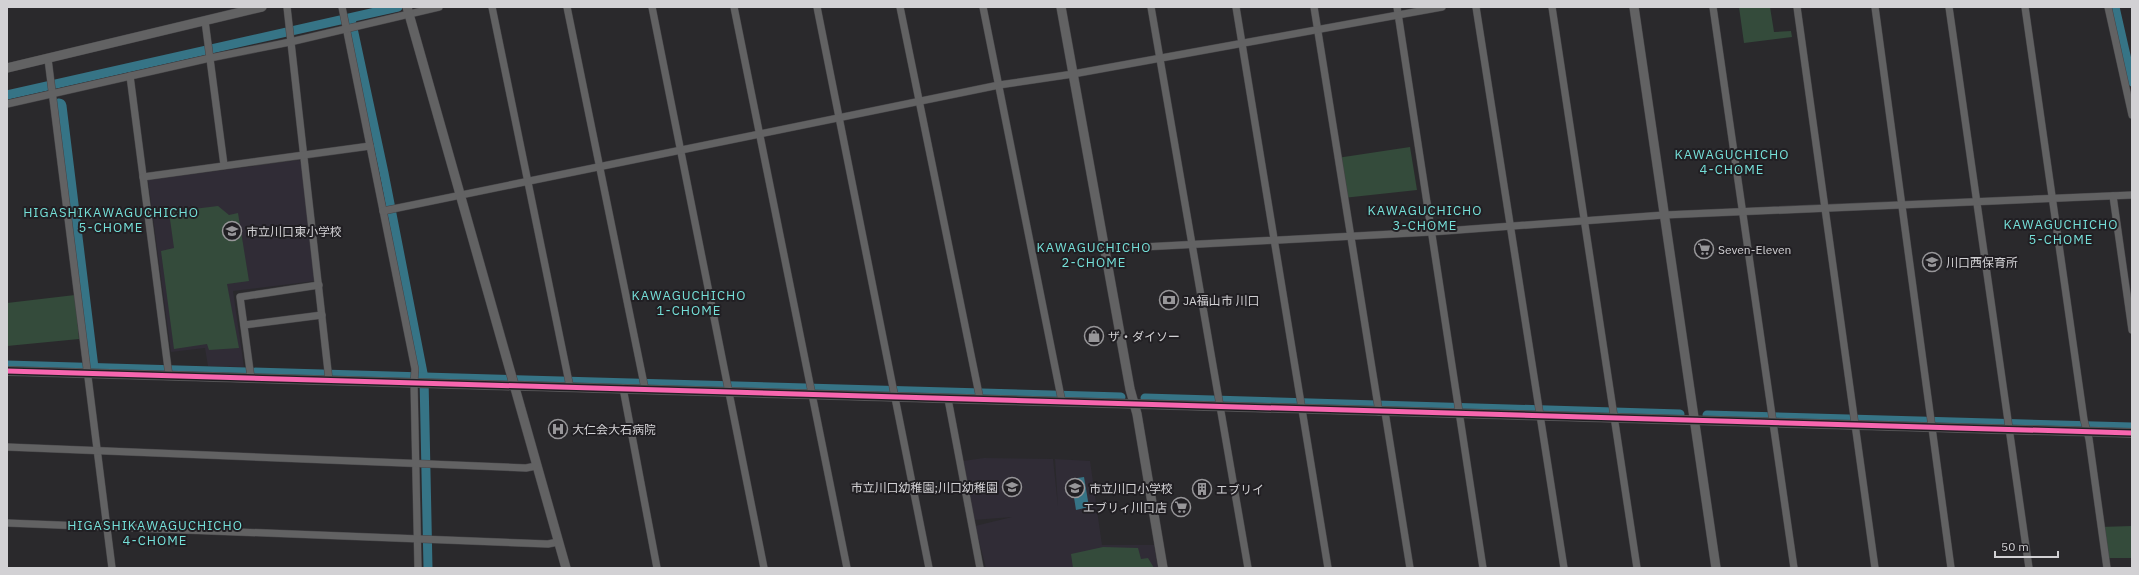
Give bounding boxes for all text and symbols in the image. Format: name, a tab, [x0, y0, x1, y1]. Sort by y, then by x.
district label: KAWAGUCHICHO 4-CHOME	[1675, 146, 1789, 178]
district label: KAWAGUCHICHO 3-CHOME	[1368, 202, 1482, 234]
district label: HIGASHIKAWAGUCHICHO 5-CHOME	[23, 204, 199, 236]
district label: KAWAGUCHICHO 5-CHOME	[2004, 216, 2118, 248]
school or university icon: 市立川口東小学校	[221, 220, 243, 242]
place label: 市立川口東小学校	[246, 224, 342, 239]
supermarket icon: Seven-Eleven	[1693, 238, 1715, 260]
district label: KAWAGUCHICHO 2-CHOME	[1037, 239, 1151, 271]
place label: Seven-Eleven	[1718, 242, 1791, 257]
school or university icon: 川口西保育所	[1921, 251, 1943, 273]
place label: 川口西保育所	[1946, 255, 2018, 270]
district label: KAWAGUCHICHO 1-CHOME	[632, 287, 746, 319]
bank icon: JA福山市 川口	[1158, 289, 1180, 311]
place label: JA福山市 川口	[1183, 293, 1260, 308]
shop icon: ザ・ダイソー	[1083, 325, 1105, 347]
place label: ザ・ダイソー	[1108, 329, 1180, 344]
hospital icon: 大仁会大石病院	[547, 418, 569, 440]
place label: 大仁会大石病院	[572, 422, 656, 437]
school or university icon: 市立川口幼稚園;川口幼稚園	[1001, 476, 1023, 498]
school or university icon: 市立川口小学校	[1064, 477, 1086, 499]
building icon: エブリイ	[1191, 478, 1213, 500]
place label: 市立川口幼稚園;川口幼稚園	[850, 480, 998, 495]
place label: 市立川口小学校	[1089, 481, 1173, 496]
place label: エブリイ	[1216, 482, 1264, 497]
supermarket icon: エブリィ川口店	[1170, 496, 1192, 518]
place label: エブリィ川口店	[1083, 500, 1167, 515]
district label: HIGASHIKAWAGUCHICHO 4-CHOME	[67, 517, 243, 549]
scale bar	[1995, 533, 2058, 559]
text: 50 m	[2001, 539, 2029, 554]

